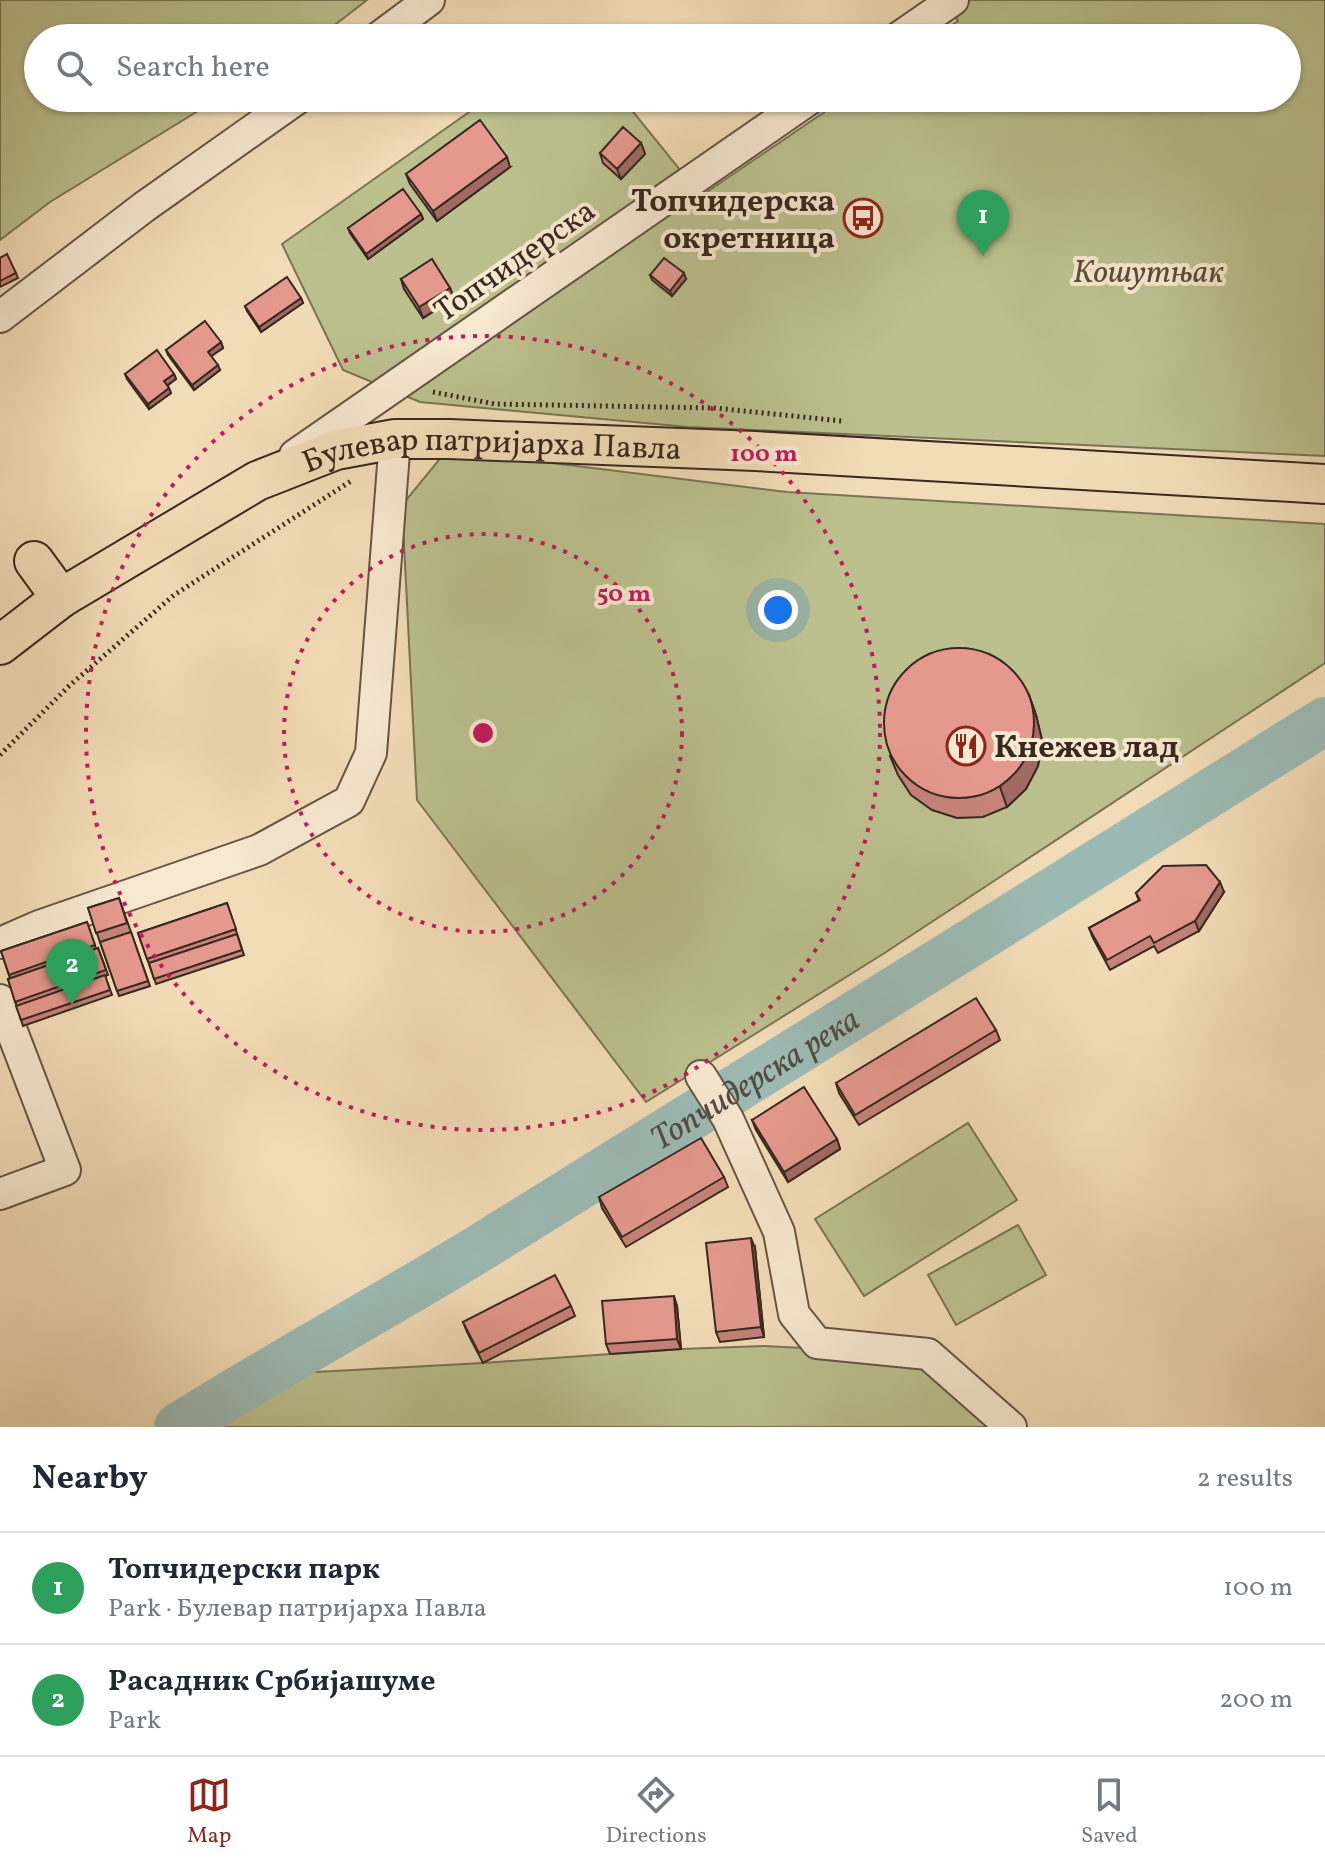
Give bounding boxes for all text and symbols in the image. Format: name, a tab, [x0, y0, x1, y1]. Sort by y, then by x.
search box	[24, 24, 1301, 112]
icon: search	[52, 46, 96, 90]
text: Search here	[116, 47, 270, 89]
place label: Топчидерска окретница	[631, 181, 835, 262]
pin: 1	[957, 190, 1009, 256]
street label: Топчидерска	[426, 191, 605, 334]
bus stop icon: Топчидерска окретница	[842, 197, 884, 239]
park label: Кошутњак	[1073, 252, 1224, 296]
street label: Булевар патријарха Павла	[296, 419, 682, 486]
text: 100 m	[730, 438, 798, 472]
text: 50 m	[597, 578, 651, 612]
your location	[758, 590, 798, 630]
centre of rings	[469, 719, 497, 747]
restaurant icon: Кнежев лад	[945, 725, 987, 767]
place label: Кнежев лад	[994, 727, 1180, 771]
pin: 2	[46, 939, 98, 1005]
water label: Топчидерска река	[643, 998, 870, 1164]
text: Nearby	[32, 1456, 148, 1503]
text: 2 results	[1197, 1461, 1293, 1497]
text: Топчидерски парк	[108, 1549, 380, 1591]
text: 1	[53, 1570, 63, 1606]
text: 100 m	[1223, 1570, 1293, 1606]
text: Park · Булевар патријарха Павла	[108, 1591, 487, 1627]
text: Расадник Србијашуме	[108, 1661, 435, 1703]
text: 2	[51, 1682, 65, 1718]
text: 200 m	[1219, 1682, 1293, 1718]
text: Park	[108, 1703, 161, 1739]
tab: Map	[187, 1773, 231, 1852]
tab: Directions	[606, 1773, 707, 1852]
tab: Saved	[1081, 1773, 1138, 1852]

